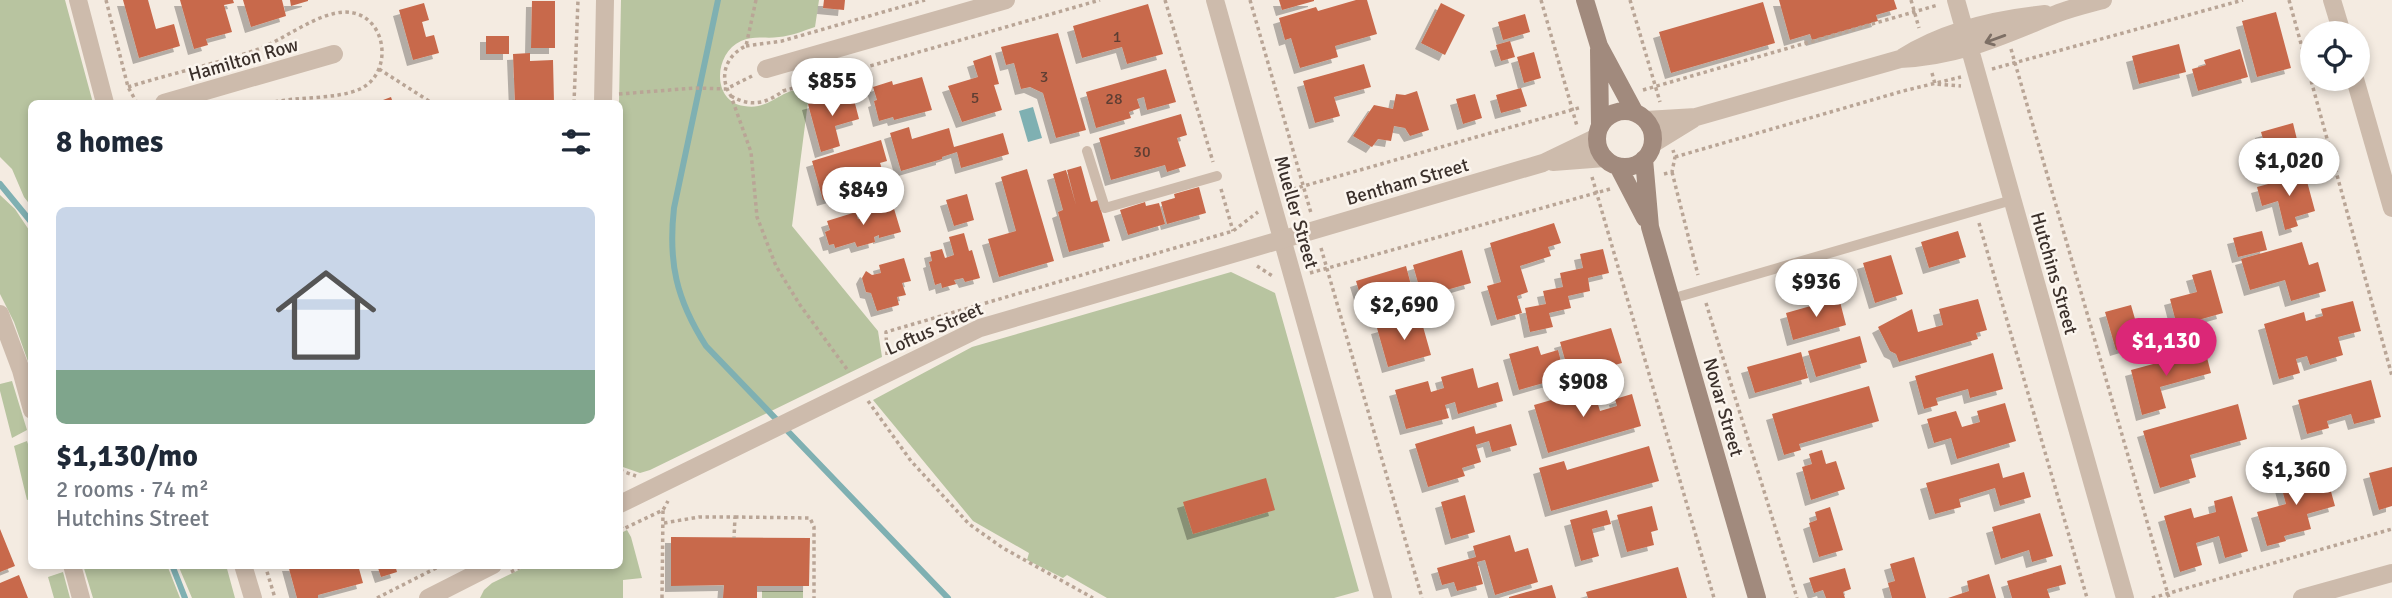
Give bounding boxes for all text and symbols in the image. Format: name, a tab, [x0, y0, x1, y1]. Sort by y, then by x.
map controls	[2300, 21, 2370, 91]
button: locate	[2300, 21, 2370, 91]
house number: 1	[1113, 27, 1121, 47]
street label: Hamilton Row	[185, 33, 301, 87]
one-way arrow	[1985, 34, 2007, 46]
pin: $855	[791, 58, 873, 118]
text: $855	[807, 66, 857, 95]
house number: 3	[1040, 67, 1048, 87]
house number: 5	[971, 88, 979, 108]
house number: 28	[1105, 89, 1123, 109]
icon: filters	[557, 123, 595, 161]
text: 8 homes	[56, 124, 163, 161]
pin: $1,020	[2232, 138, 2346, 198]
house number: 30	[1133, 142, 1151, 162]
text: $1,020	[2255, 146, 2323, 175]
street label: Mueller Street	[1268, 153, 1324, 272]
street label: Bentham Street	[1343, 153, 1472, 211]
pin: $849	[822, 168, 904, 227]
text: $849	[838, 175, 888, 204]
street label: Hutchins Street	[2025, 209, 2083, 338]
icon: home	[263, 252, 389, 378]
pin: $936	[1775, 260, 1857, 319]
text: $936	[1791, 267, 1841, 296]
pin: $2,690	[1347, 282, 1461, 342]
text: $2,690	[1370, 290, 1438, 319]
street label: Loftus Street	[882, 297, 987, 361]
pin: $1,130	[2109, 318, 2223, 378]
text: $1,130	[2132, 326, 2200, 355]
street label: Novar Street	[1698, 355, 1749, 460]
pin: $908	[1542, 360, 1624, 419]
text: $908	[1558, 367, 1608, 396]
text: $1,130/mo	[56, 438, 198, 475]
pin: $1,360	[2239, 448, 2353, 507]
text: $1,360	[2262, 455, 2330, 484]
text: 2 rooms · 74 m²	[56, 475, 209, 504]
text: Hutchins Street	[56, 504, 209, 533]

